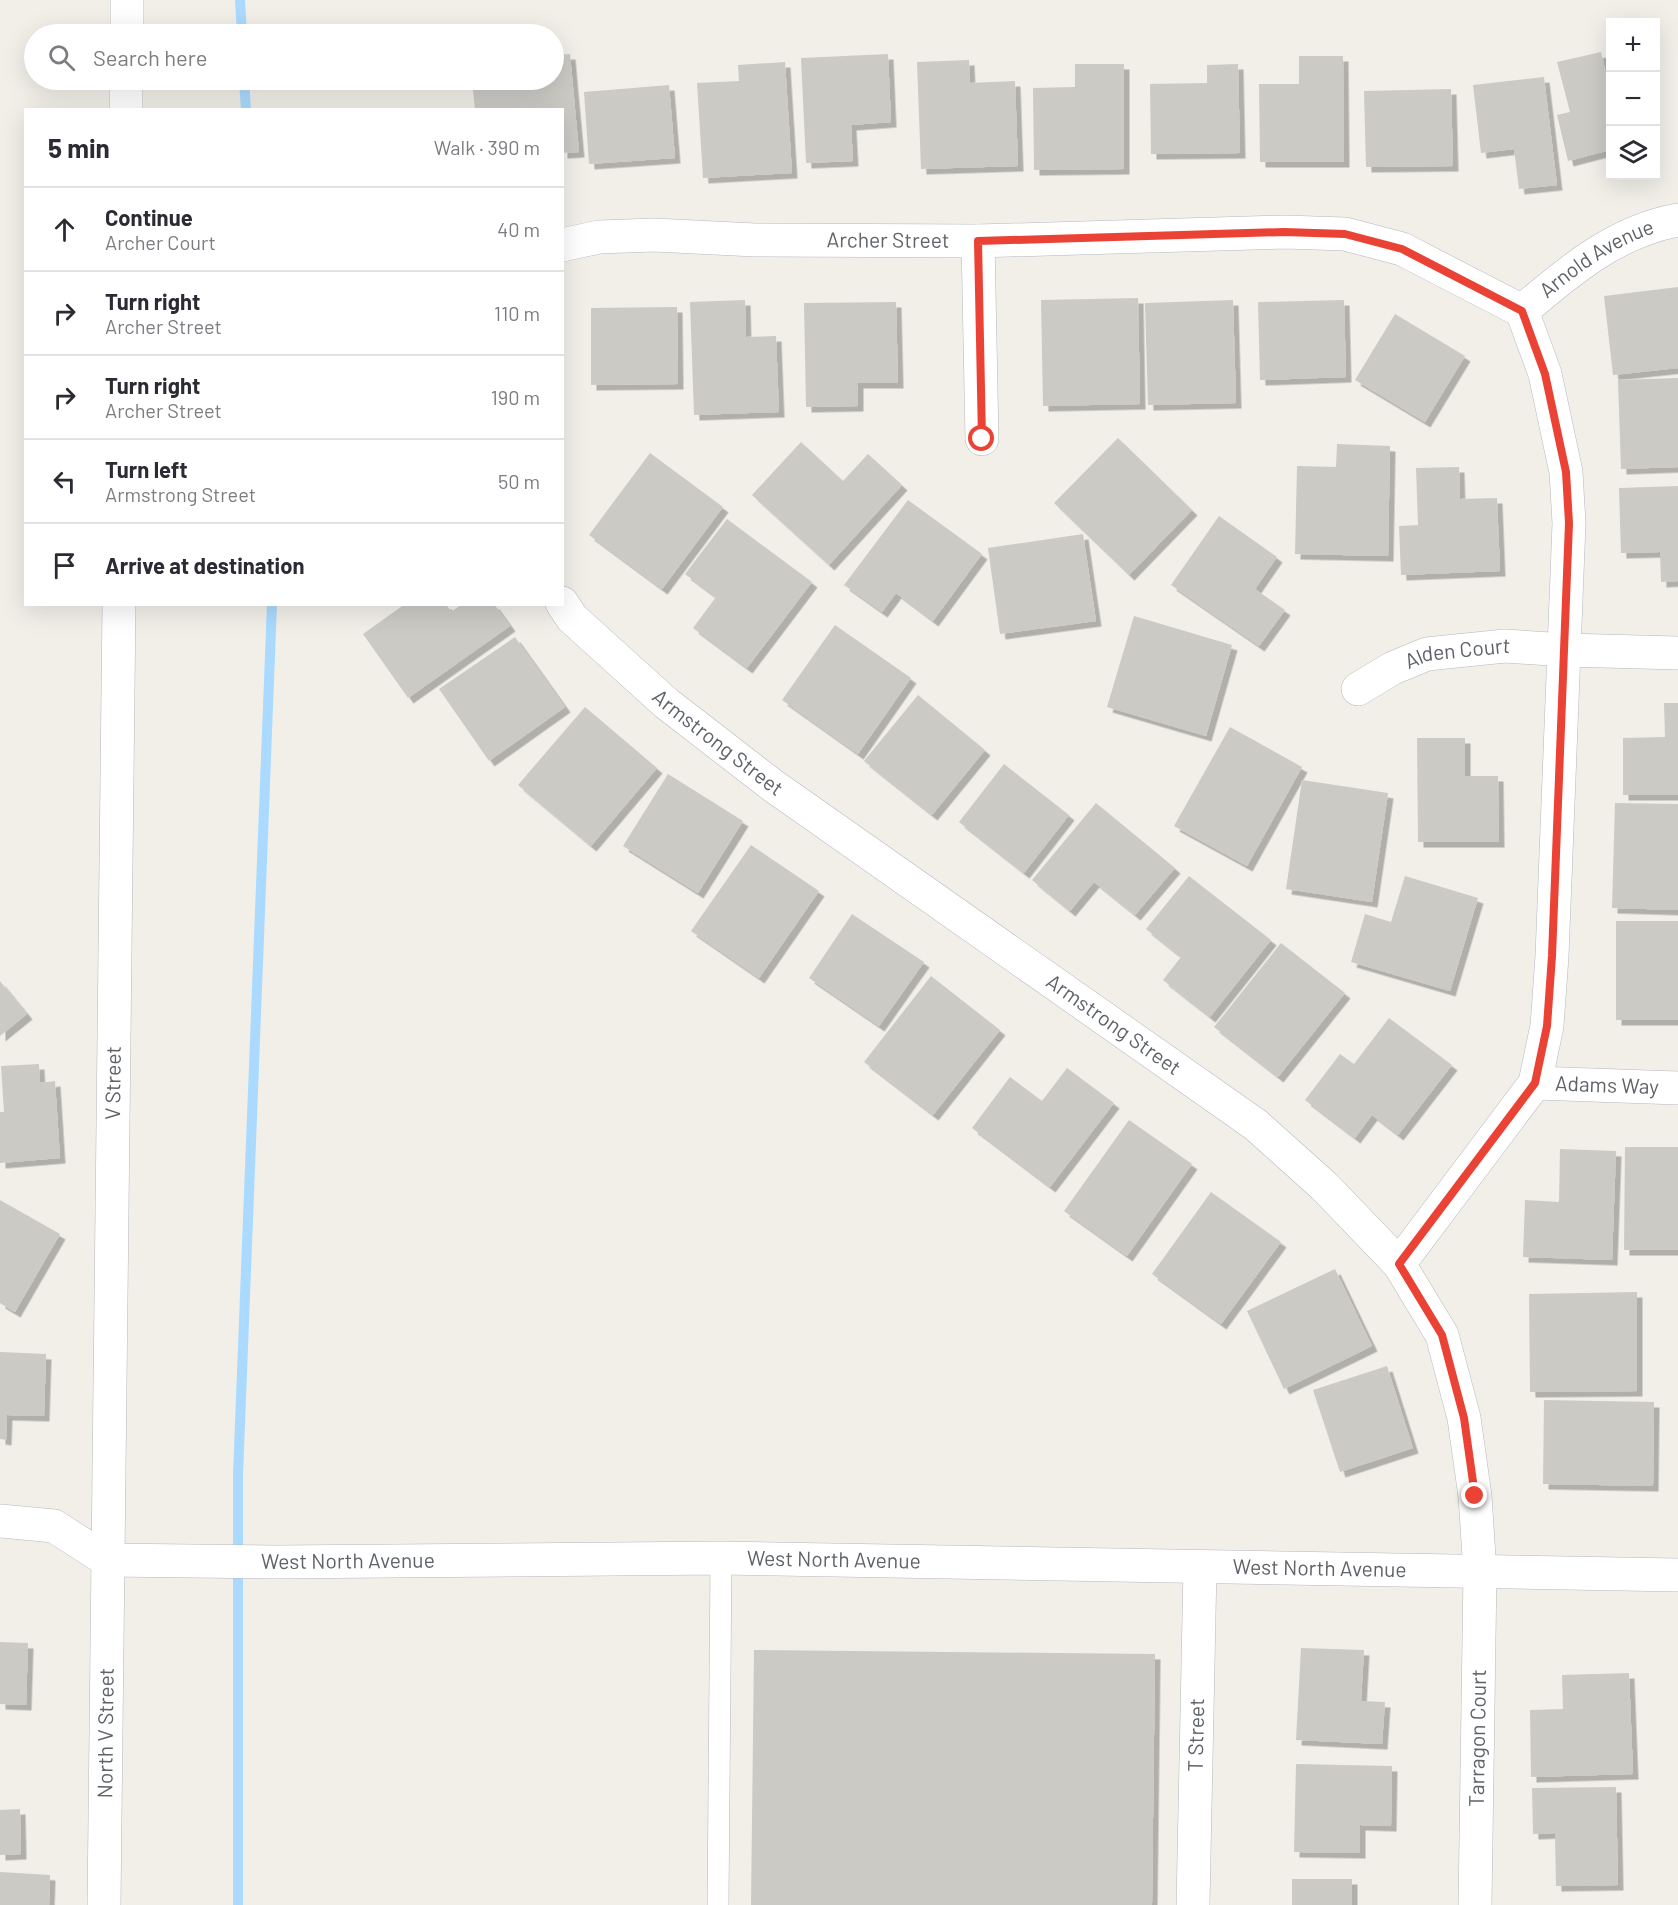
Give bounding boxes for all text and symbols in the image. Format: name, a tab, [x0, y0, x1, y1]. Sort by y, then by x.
map controls	[1606, 18, 1660, 180]
button: +	[1606, 18, 1660, 72]
search box	[24, 24, 564, 90]
icon: search	[45, 41, 78, 74]
text: Search here	[93, 44, 207, 70]
button: −	[1606, 72, 1660, 126]
button: layers	[1606, 126, 1660, 180]
text: 5 min	[48, 132, 110, 163]
text: Walk · 390 m	[434, 135, 540, 159]
text: Continue	[105, 204, 193, 230]
icon: ahead	[48, 213, 81, 246]
street label: Arnold Avenue	[1534, 213, 1657, 302]
text: 40 m	[497, 217, 540, 241]
street label: Archer Street	[827, 226, 949, 252]
text: Archer Court	[105, 230, 216, 254]
text: Turn right	[105, 288, 200, 314]
icon: right	[48, 297, 81, 330]
text: 110 m	[494, 301, 540, 325]
text: Archer Street	[105, 314, 222, 338]
text: Turn right	[105, 372, 200, 398]
icon: right	[48, 381, 81, 414]
text: 190 m	[491, 385, 540, 409]
text: Archer Street	[105, 398, 222, 422]
route start	[968, 425, 994, 451]
text: Turn left	[105, 456, 188, 482]
icon: left	[48, 465, 81, 498]
text: 50 m	[498, 469, 540, 493]
text: Armstrong Street	[105, 482, 256, 506]
icon: arrive	[48, 549, 81, 582]
text: Arrive at destination	[105, 552, 304, 578]
street label: Alden Court	[1400, 632, 1511, 673]
street label: Armstrong Street	[648, 683, 789, 800]
street label: Armstrong Street	[1042, 968, 1186, 1079]
street label: V Street	[99, 1046, 125, 1120]
street label: Adams Way	[1555, 1070, 1660, 1098]
route end	[1461, 1482, 1487, 1508]
street label: West North Avenue	[747, 1544, 921, 1573]
street label: West North Avenue	[261, 1547, 435, 1573]
street label: West North Avenue	[1233, 1553, 1407, 1581]
street label: North V Street	[91, 1667, 118, 1799]
street label: Tarragon Court	[1463, 1669, 1490, 1807]
street label: T Street	[1182, 1698, 1208, 1772]

